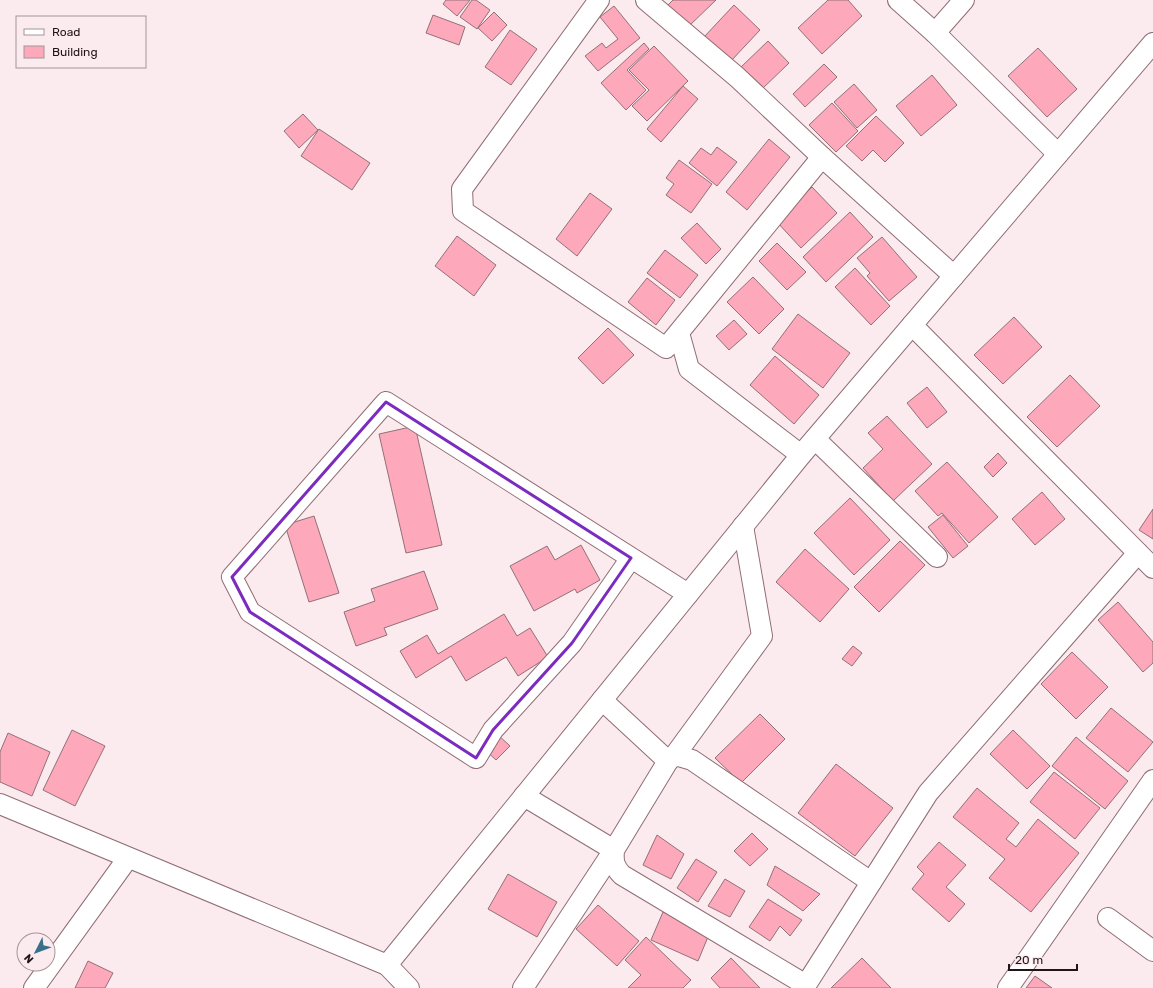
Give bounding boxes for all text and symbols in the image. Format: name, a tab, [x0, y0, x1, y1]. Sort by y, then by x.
legend	[16, 16, 146, 68]
text: Road	[52, 25, 80, 39]
text: Building	[52, 45, 98, 59]
north arrow	[16, 932, 56, 972]
scale bar	[1009, 946, 1077, 972]
text: N	[21, 951, 36, 966]
text: 20 m	[1015, 953, 1043, 967]

